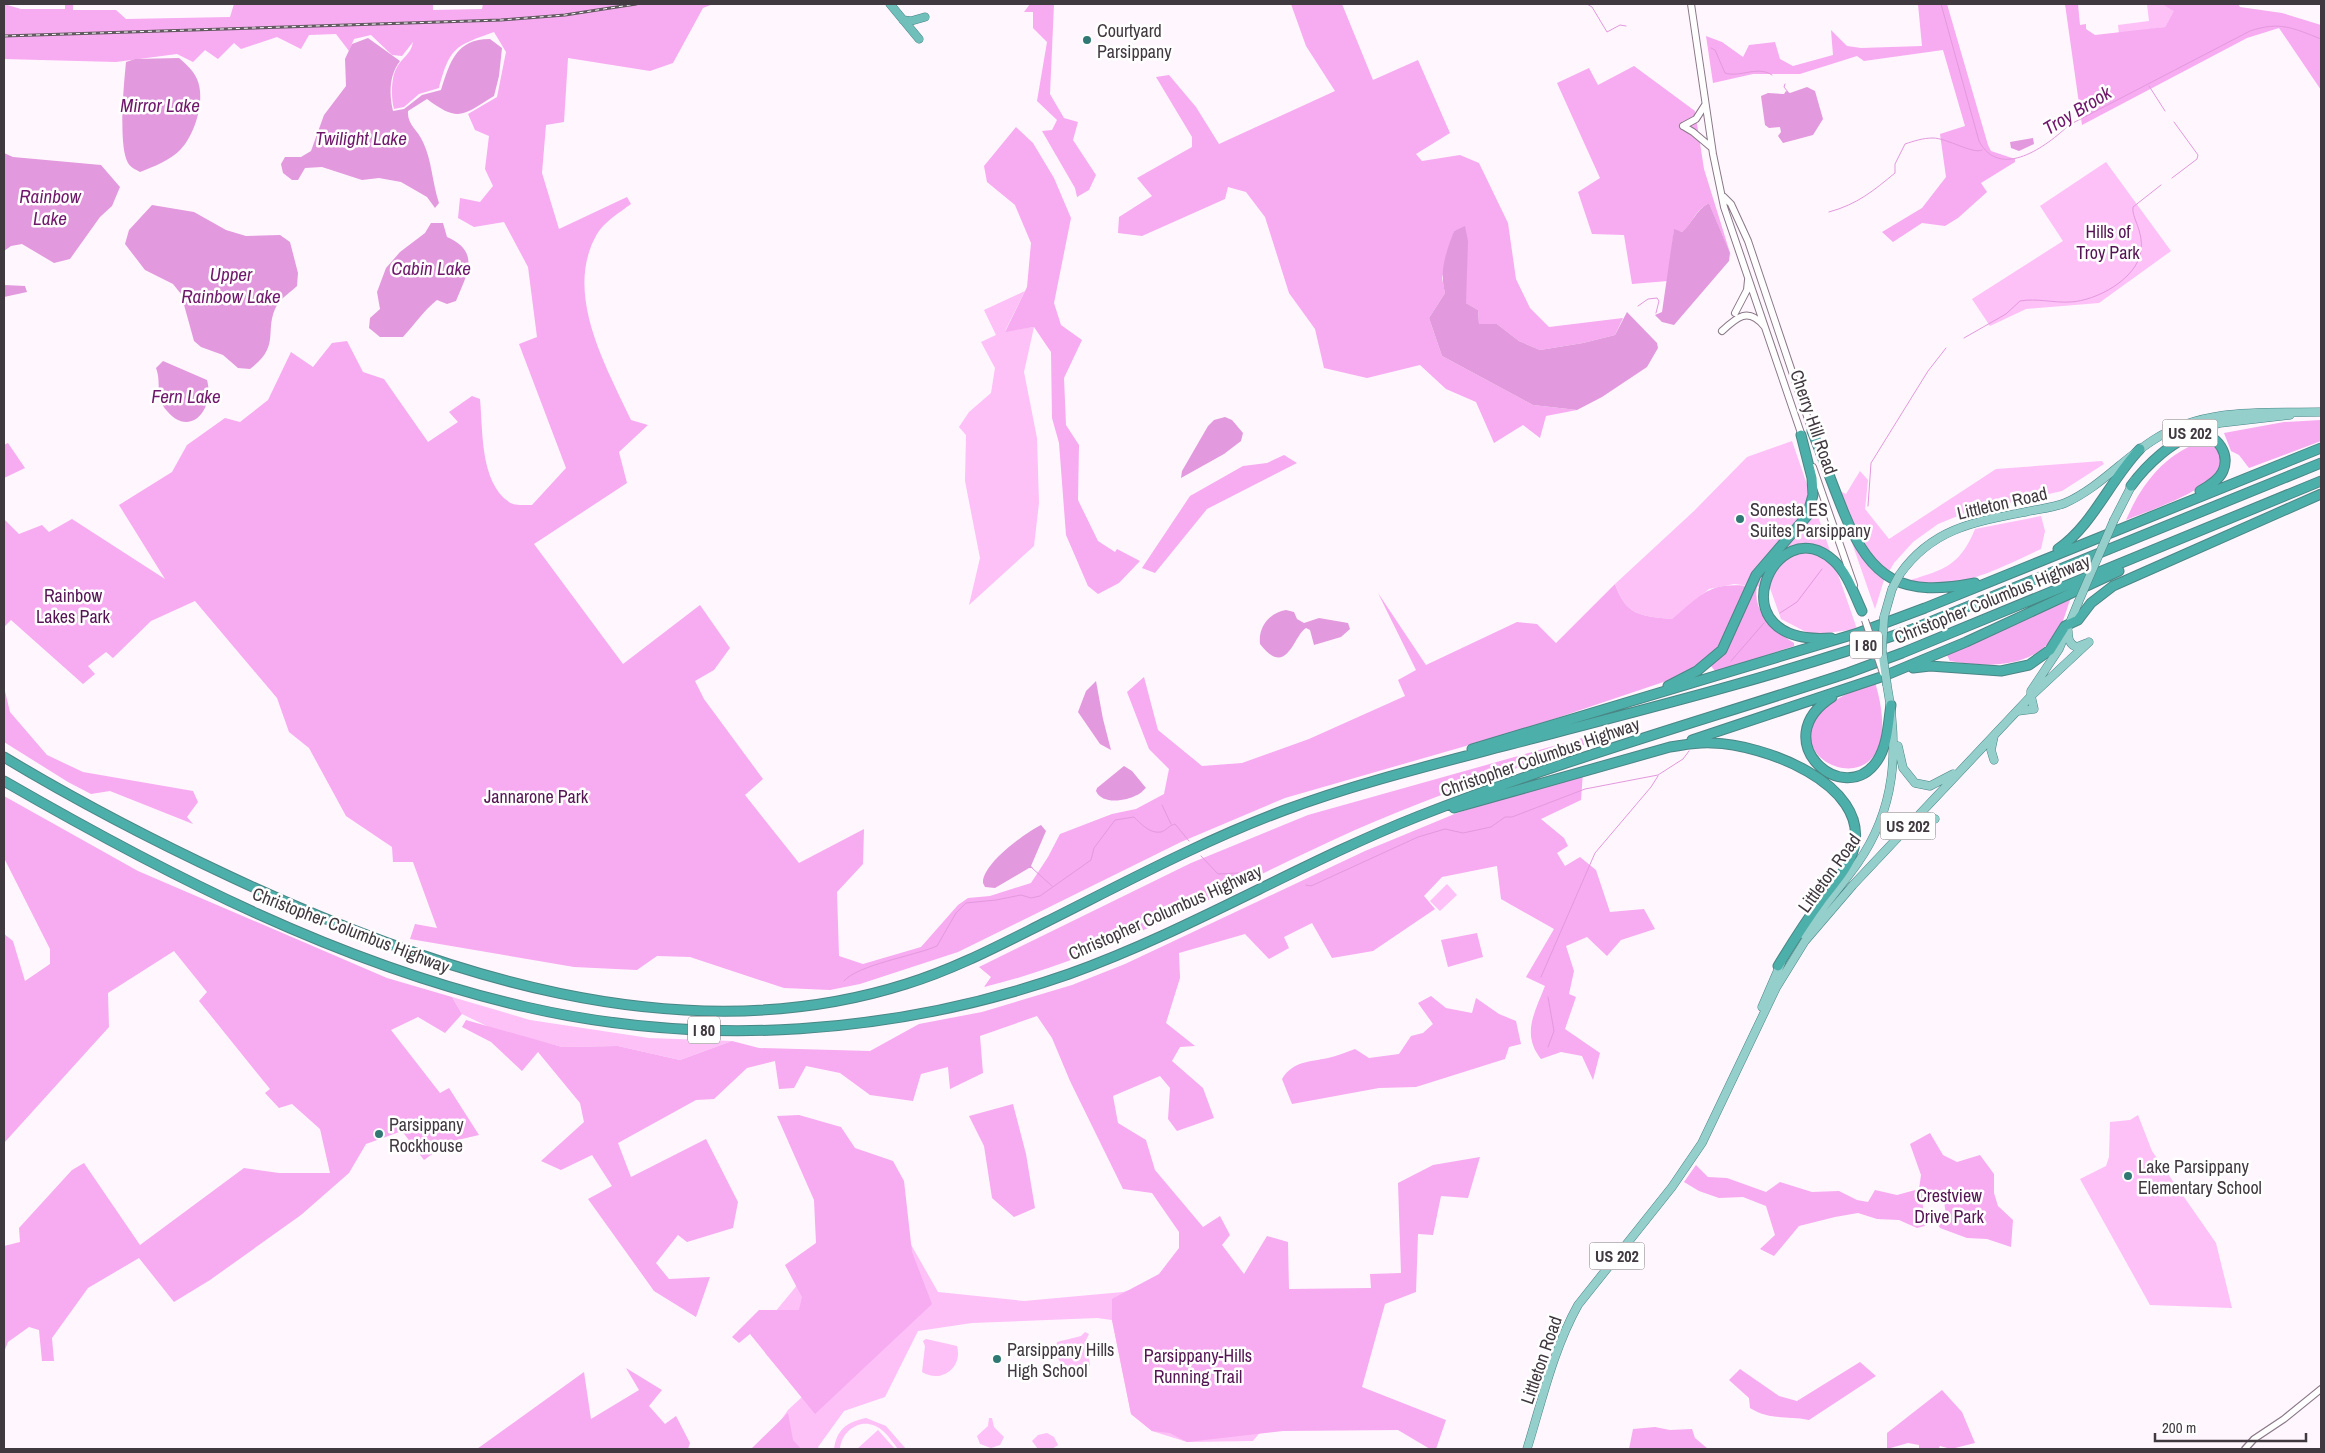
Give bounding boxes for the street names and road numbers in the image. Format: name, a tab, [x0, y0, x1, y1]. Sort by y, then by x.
street label: Cherry Hill Road	[1784, 366, 1844, 478]
road number: US 202	[2162, 419, 2218, 446]
street label: Littleton Road	[1954, 480, 2050, 526]
street label: Christopher Columbus Highway	[1890, 548, 2094, 650]
road number: I 80	[1850, 632, 1882, 658]
street label: Christopher Columbus Highway	[1437, 711, 1644, 803]
road number: US 202	[1880, 812, 1936, 839]
street label: Littleton Road	[1792, 828, 1866, 918]
street label: Christopher Columbus Highway	[1064, 858, 1266, 966]
street label: Christopher Columbus Highway	[249, 881, 454, 979]
road number: I 80	[688, 1016, 720, 1044]
road number: US 202	[1590, 1242, 1644, 1270]
street label: Littleton Road	[1514, 1312, 1568, 1408]

